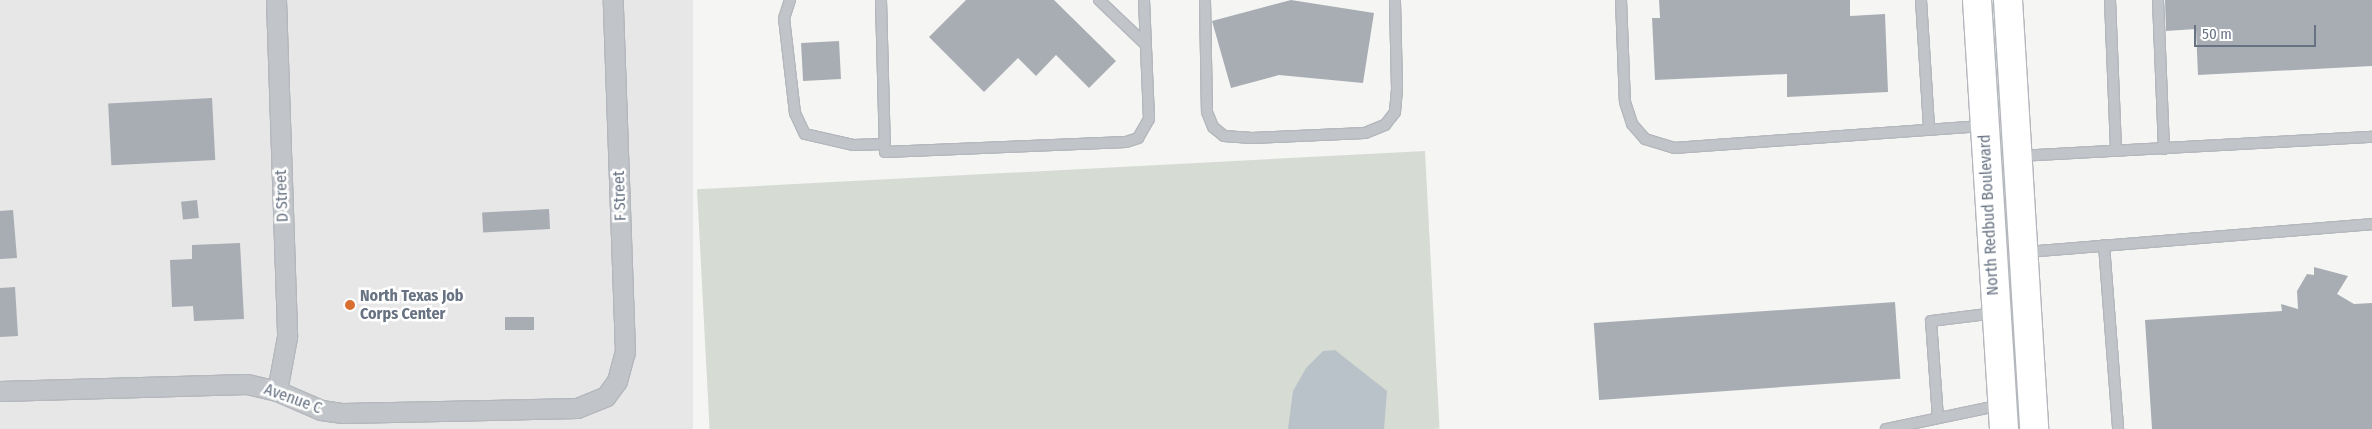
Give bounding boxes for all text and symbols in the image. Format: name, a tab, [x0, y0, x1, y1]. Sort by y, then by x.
scale bar	[2197, 15, 2320, 47]
text: 50 m	[2202, 25, 2232, 43]
street label: North Redbud Boulevard	[1975, 134, 2003, 296]
street label: D Street	[271, 169, 293, 223]
street label: F Street	[610, 171, 630, 221]
place label: North Texas Job Corps Center	[360, 286, 464, 324]
marker: North Texas Job Corps Center	[344, 299, 356, 311]
street label: Avenue C	[262, 380, 324, 418]

